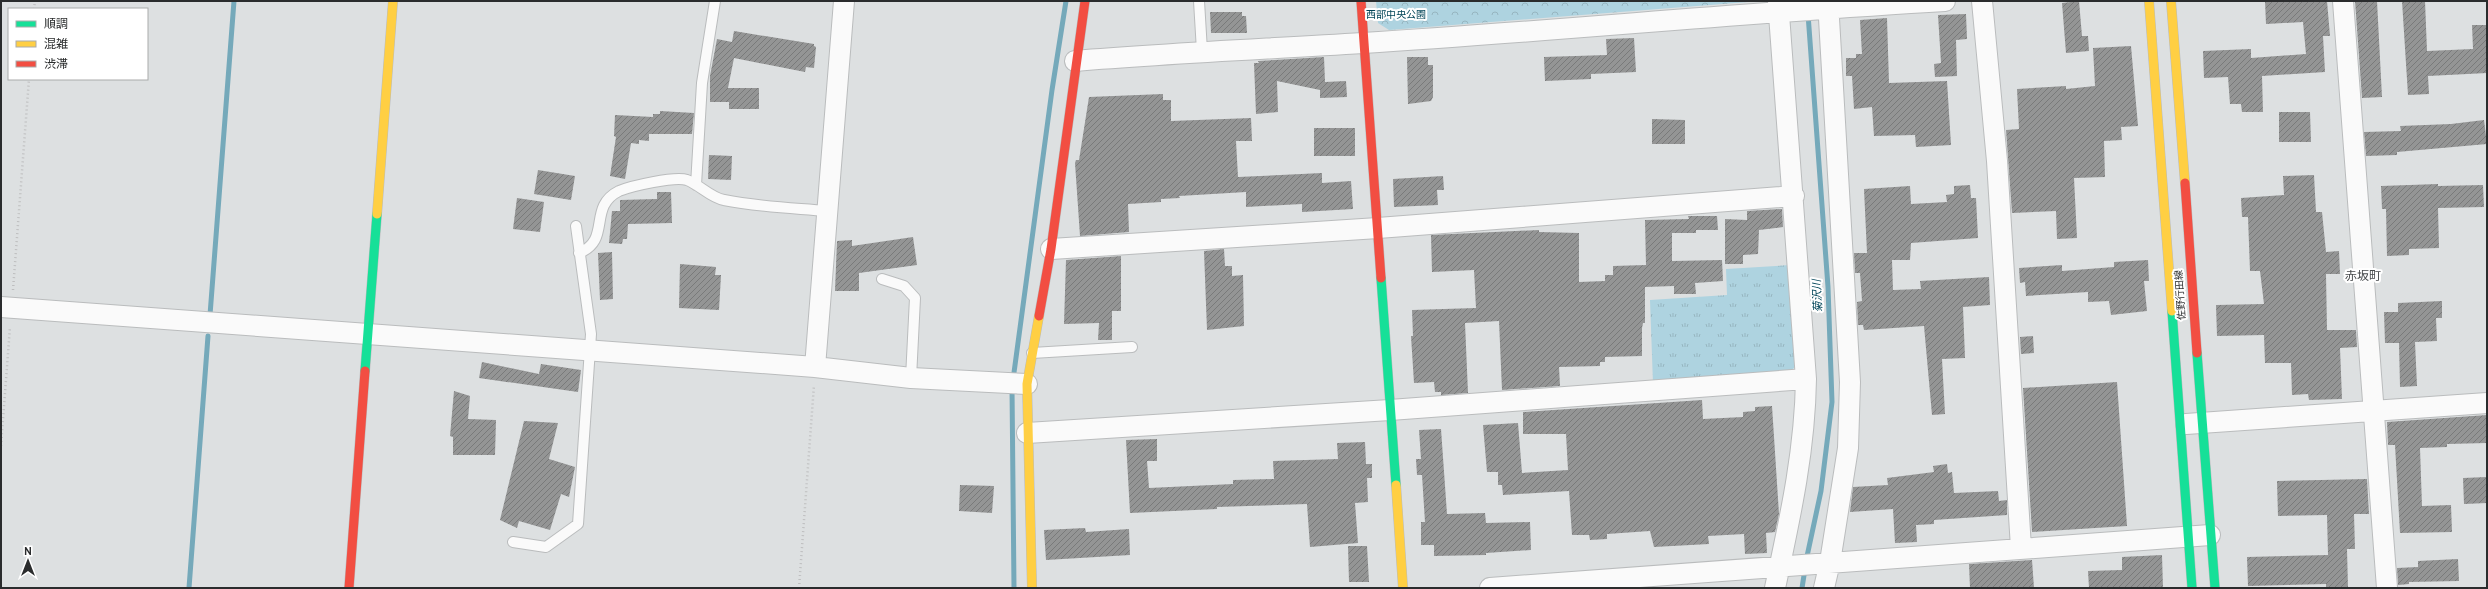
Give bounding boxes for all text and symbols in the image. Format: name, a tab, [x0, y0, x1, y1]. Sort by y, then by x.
legend	[8, 8, 148, 80]
park label: 西部中央公園	[1366, 9, 1426, 22]
text: 順調	[44, 17, 68, 33]
text: 混雑	[44, 37, 68, 53]
text: 渋滞	[44, 57, 68, 73]
district label: 赤坂町	[2345, 269, 2381, 285]
street label: 佐野行田線	[2173, 270, 2189, 320]
water label: 菊沢川	[1810, 278, 1826, 313]
north arrow	[8, 541, 48, 581]
text: N	[24, 545, 32, 559]

